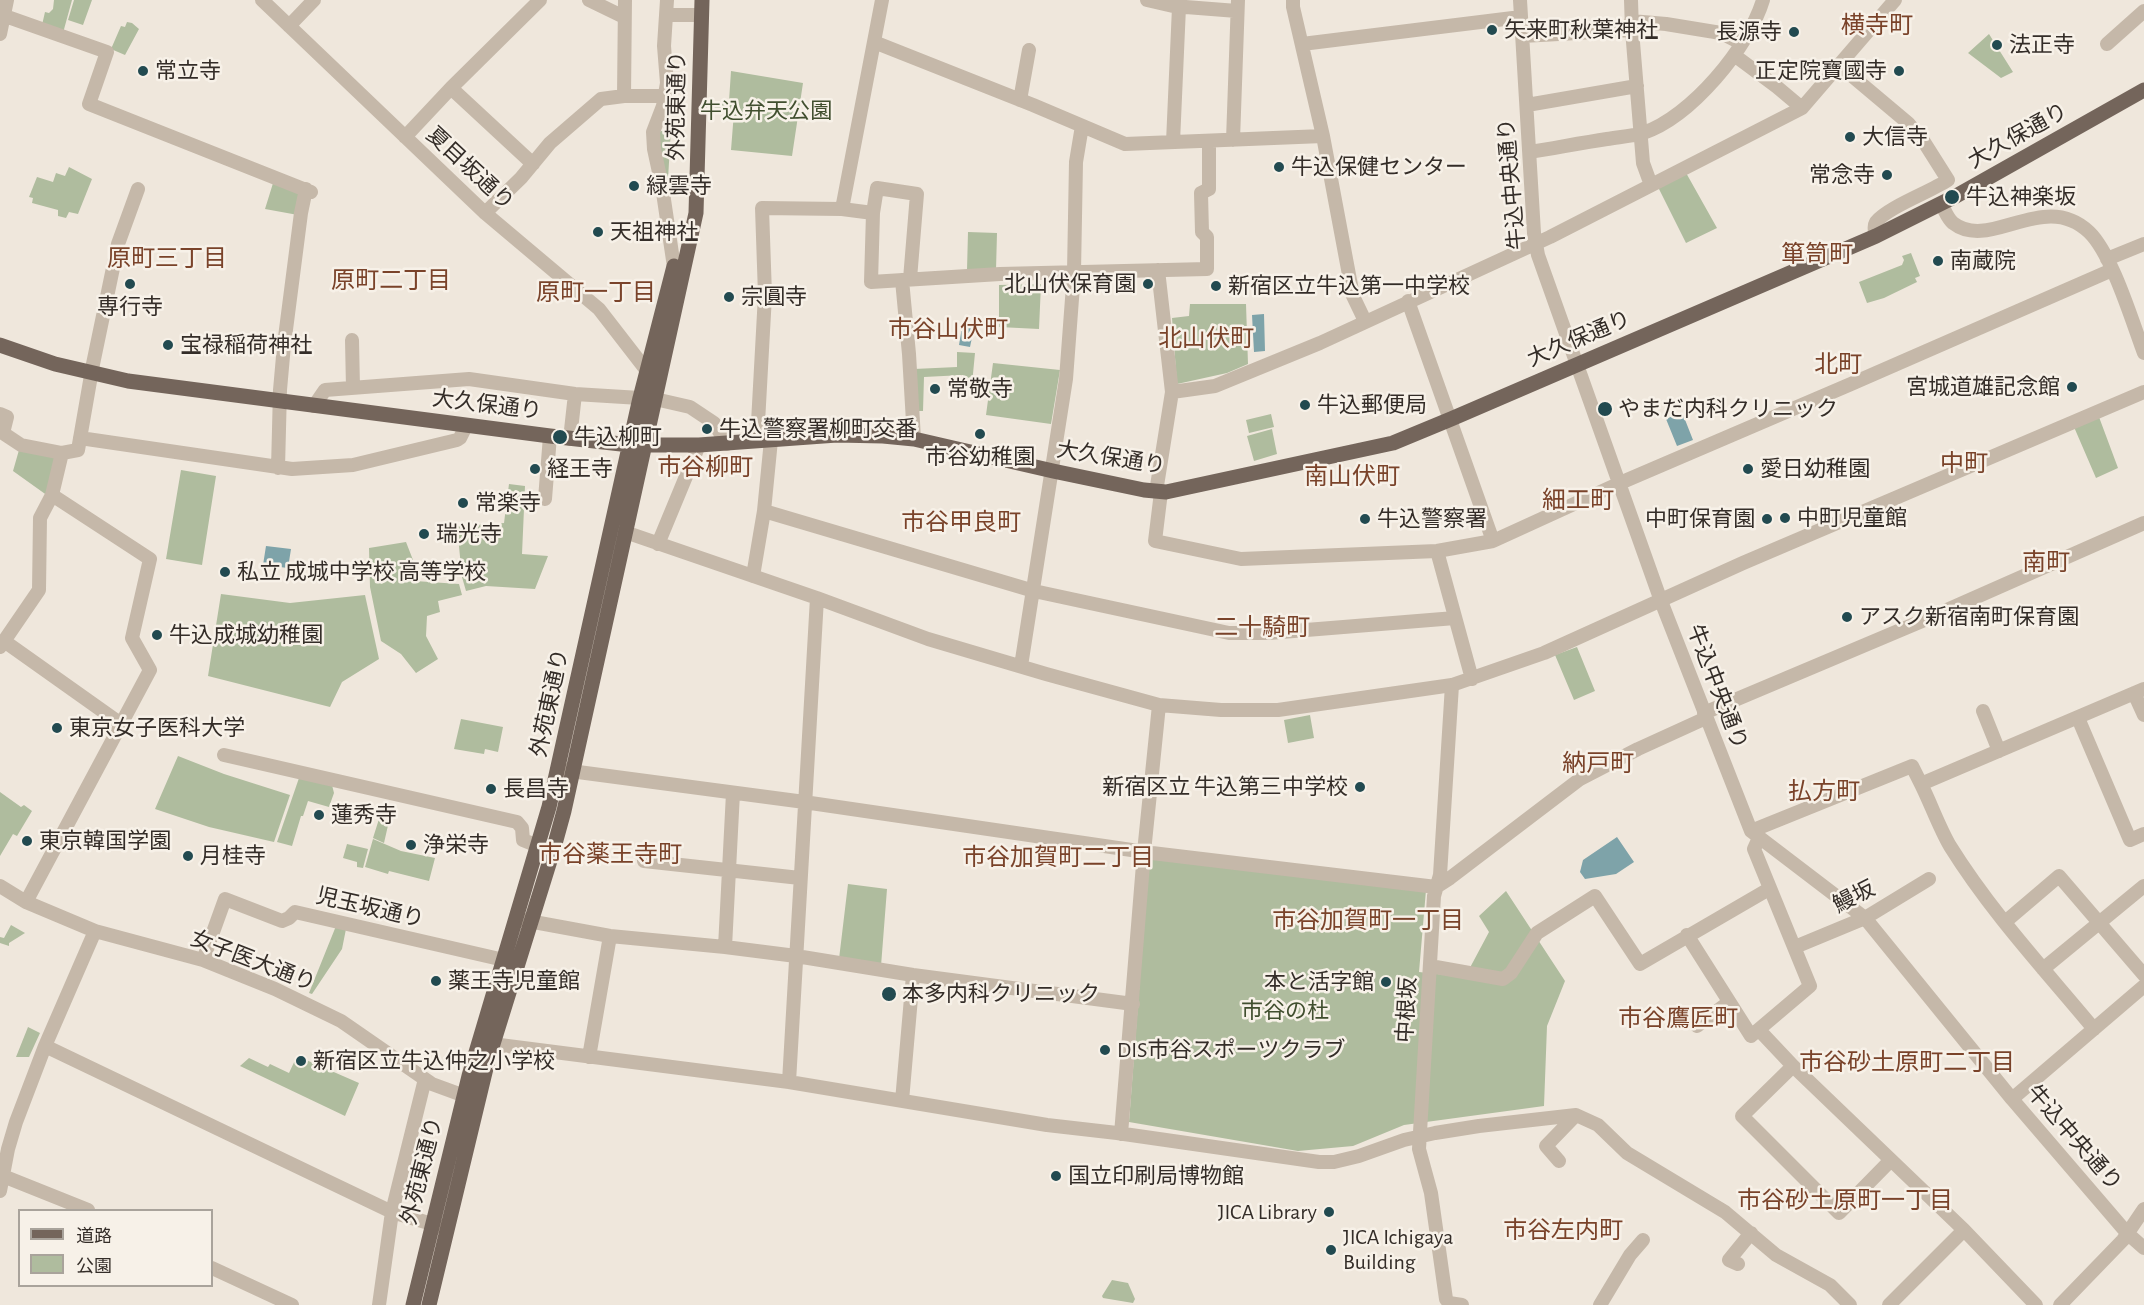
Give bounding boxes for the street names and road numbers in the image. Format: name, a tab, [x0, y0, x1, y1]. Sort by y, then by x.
street label: 外苑東通り	[663, 51, 691, 161]
street label: 大久保通り	[1963, 98, 2073, 174]
street label: 牛込中央通り	[1493, 117, 1531, 251]
street label: 夏目坂通り	[421, 122, 519, 216]
street label: 大久保通り	[1523, 305, 1635, 373]
street label: 大久保通り	[431, 385, 543, 425]
street label: 大久保通り	[1055, 436, 1167, 480]
street label: 牛込中央通り	[1681, 621, 1753, 753]
street label: 外苑東通り	[526, 646, 574, 760]
street label: 鰻坂	[1828, 875, 1880, 919]
street label: 児玉坂通り	[313, 883, 427, 933]
street label: 女子医大通り	[187, 925, 319, 997]
street label: 中根坂	[1392, 976, 1422, 1044]
street label: 牛込中央通り	[2021, 1080, 2127, 1196]
street label: 外苑東通り	[396, 1114, 448, 1228]

